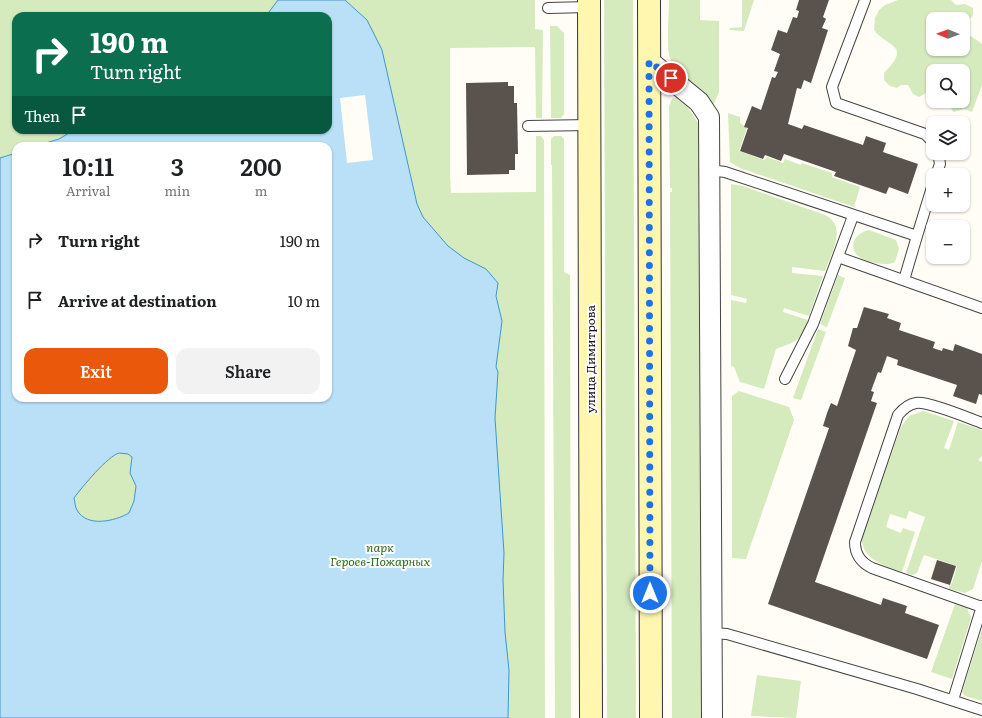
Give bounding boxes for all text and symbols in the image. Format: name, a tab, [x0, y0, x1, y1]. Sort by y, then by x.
north arrow	[926, 12, 970, 56]
map controls	[926, 12, 970, 264]
text: 190 m	[90, 20, 168, 62]
icon: right	[24, 28, 76, 80]
text: Turn right	[90, 58, 181, 85]
pin	[654, 61, 688, 95]
button: search	[926, 64, 970, 108]
icon: arrive	[660, 67, 682, 89]
text: Then	[24, 104, 60, 127]
icon: arrive	[68, 104, 90, 126]
button: layers	[926, 116, 970, 160]
text: 10:11	[62, 148, 114, 183]
text: 3	[171, 148, 184, 183]
text: 200	[240, 148, 282, 183]
button: +	[926, 168, 970, 212]
text: Arrival	[66, 181, 110, 200]
text: min	[164, 181, 190, 200]
text: m	[255, 181, 267, 200]
button: −	[926, 220, 970, 264]
icon: right	[24, 229, 46, 251]
text: Turn right	[58, 229, 140, 252]
text: 190 m	[280, 229, 320, 252]
icon: arrive	[24, 289, 46, 311]
text: Arrive at destination	[58, 289, 217, 312]
text: 10 m	[288, 289, 320, 312]
street label: улица Димитрова	[581, 304, 599, 413]
button: Exit	[24, 348, 168, 394]
button: Share	[176, 348, 320, 394]
park label: парк Героев-Пожарных	[330, 538, 431, 570]
position arrow	[629, 572, 671, 614]

